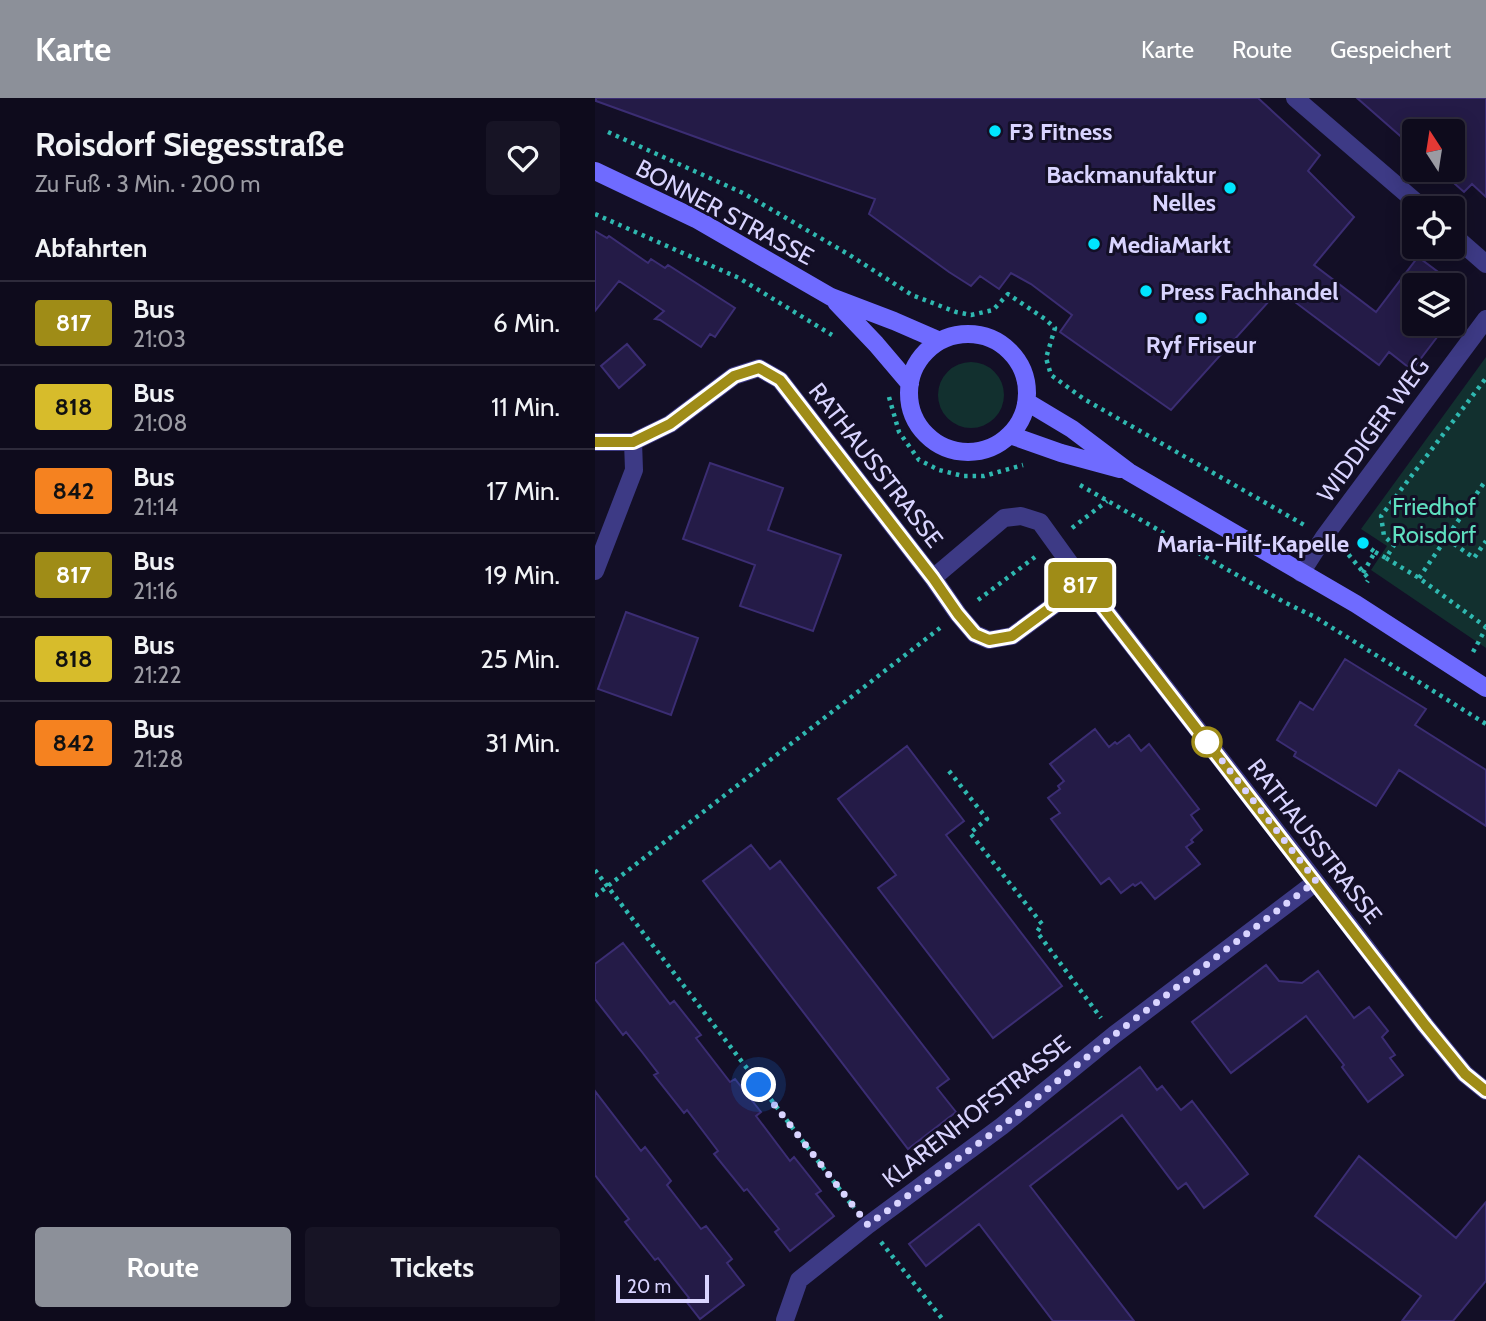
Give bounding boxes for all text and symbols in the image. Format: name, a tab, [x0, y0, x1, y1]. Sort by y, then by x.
text: Karte	[35, 29, 111, 69]
text: Karte	[1141, 35, 1194, 64]
text: Route	[1232, 35, 1292, 64]
text: Gespeichert	[1330, 35, 1451, 64]
place label: F3 Fitness	[1009, 117, 1112, 146]
north arrow	[1402, 119, 1465, 182]
map controls	[1402, 119, 1465, 336]
button: heart	[486, 121, 560, 195]
marker: F3 Fitness	[987, 123, 1003, 139]
text: Roisdorf Siegesstraße	[35, 124, 344, 164]
street label: BONNER STRASSE	[631, 153, 819, 271]
place label: Backmanufaktur Nelles	[1046, 160, 1216, 217]
text: Zu Fuß · 3 Min. · 200 m	[35, 170, 260, 198]
marker: Backmanufaktur Nelles	[1222, 180, 1238, 196]
button: locate	[1402, 196, 1465, 259]
place label: MediaMarkt	[1108, 230, 1231, 259]
text: Abfahrten	[35, 232, 147, 264]
marker: MediaMarkt	[1086, 236, 1102, 252]
button: layers	[1402, 273, 1465, 336]
place label: Press Fachhandel	[1160, 277, 1338, 306]
marker: Press Fachhandel	[1138, 283, 1154, 299]
text: Bus	[133, 293, 174, 325]
text: 6 Min.	[493, 307, 560, 339]
text: 817	[56, 308, 91, 337]
marker: Ryf Friseur	[1193, 310, 1209, 326]
text: 21:03	[133, 325, 186, 353]
place label: Ryf Friseur	[1146, 330, 1256, 359]
street label: WIDDIGER WEG	[1311, 352, 1435, 508]
text: Bus	[133, 377, 174, 409]
street label: RATHAUSSTRASSE	[803, 377, 949, 553]
text: 11 Min.	[491, 391, 560, 423]
text: 818	[55, 392, 92, 421]
text: 21:08	[133, 409, 187, 437]
text: Bus	[133, 461, 174, 493]
text: 17 Min.	[486, 475, 560, 507]
text: 842	[52, 476, 95, 505]
park label: Friedhof Roisdorf	[1392, 492, 1476, 549]
text: 21:14	[133, 493, 178, 521]
place label: Maria-Hilf-Kapelle	[1157, 529, 1349, 558]
marker: Maria-Hilf-Kapelle	[1355, 535, 1371, 551]
text: Bus	[133, 545, 174, 577]
text: 19 Min.	[485, 559, 560, 591]
text: 817	[56, 560, 91, 589]
line badge: 817	[1040, 562, 1120, 608]
text: 817	[1062, 570, 1098, 599]
text: 21:16	[133, 577, 178, 605]
text: Bus	[133, 629, 174, 661]
text: 25 Min.	[480, 643, 560, 675]
text: 818	[55, 644, 92, 673]
text: 21:22	[133, 661, 181, 689]
text: Bus	[133, 713, 174, 745]
text: 31 Min.	[485, 727, 560, 759]
unlabelled marker	[1192, 727, 1222, 757]
text: 842	[52, 728, 95, 757]
text: 21:28	[133, 745, 183, 773]
street label: RATHAUSSTRASSE	[1242, 753, 1388, 929]
street label: KLARENHOFSTRASSE	[876, 1029, 1076, 1193]
your location	[741, 1067, 776, 1102]
button: Route	[35, 1227, 291, 1307]
button: Tickets	[305, 1227, 560, 1307]
scale bar	[616, 1272, 709, 1304]
text: 20 m	[627, 1275, 671, 1298]

